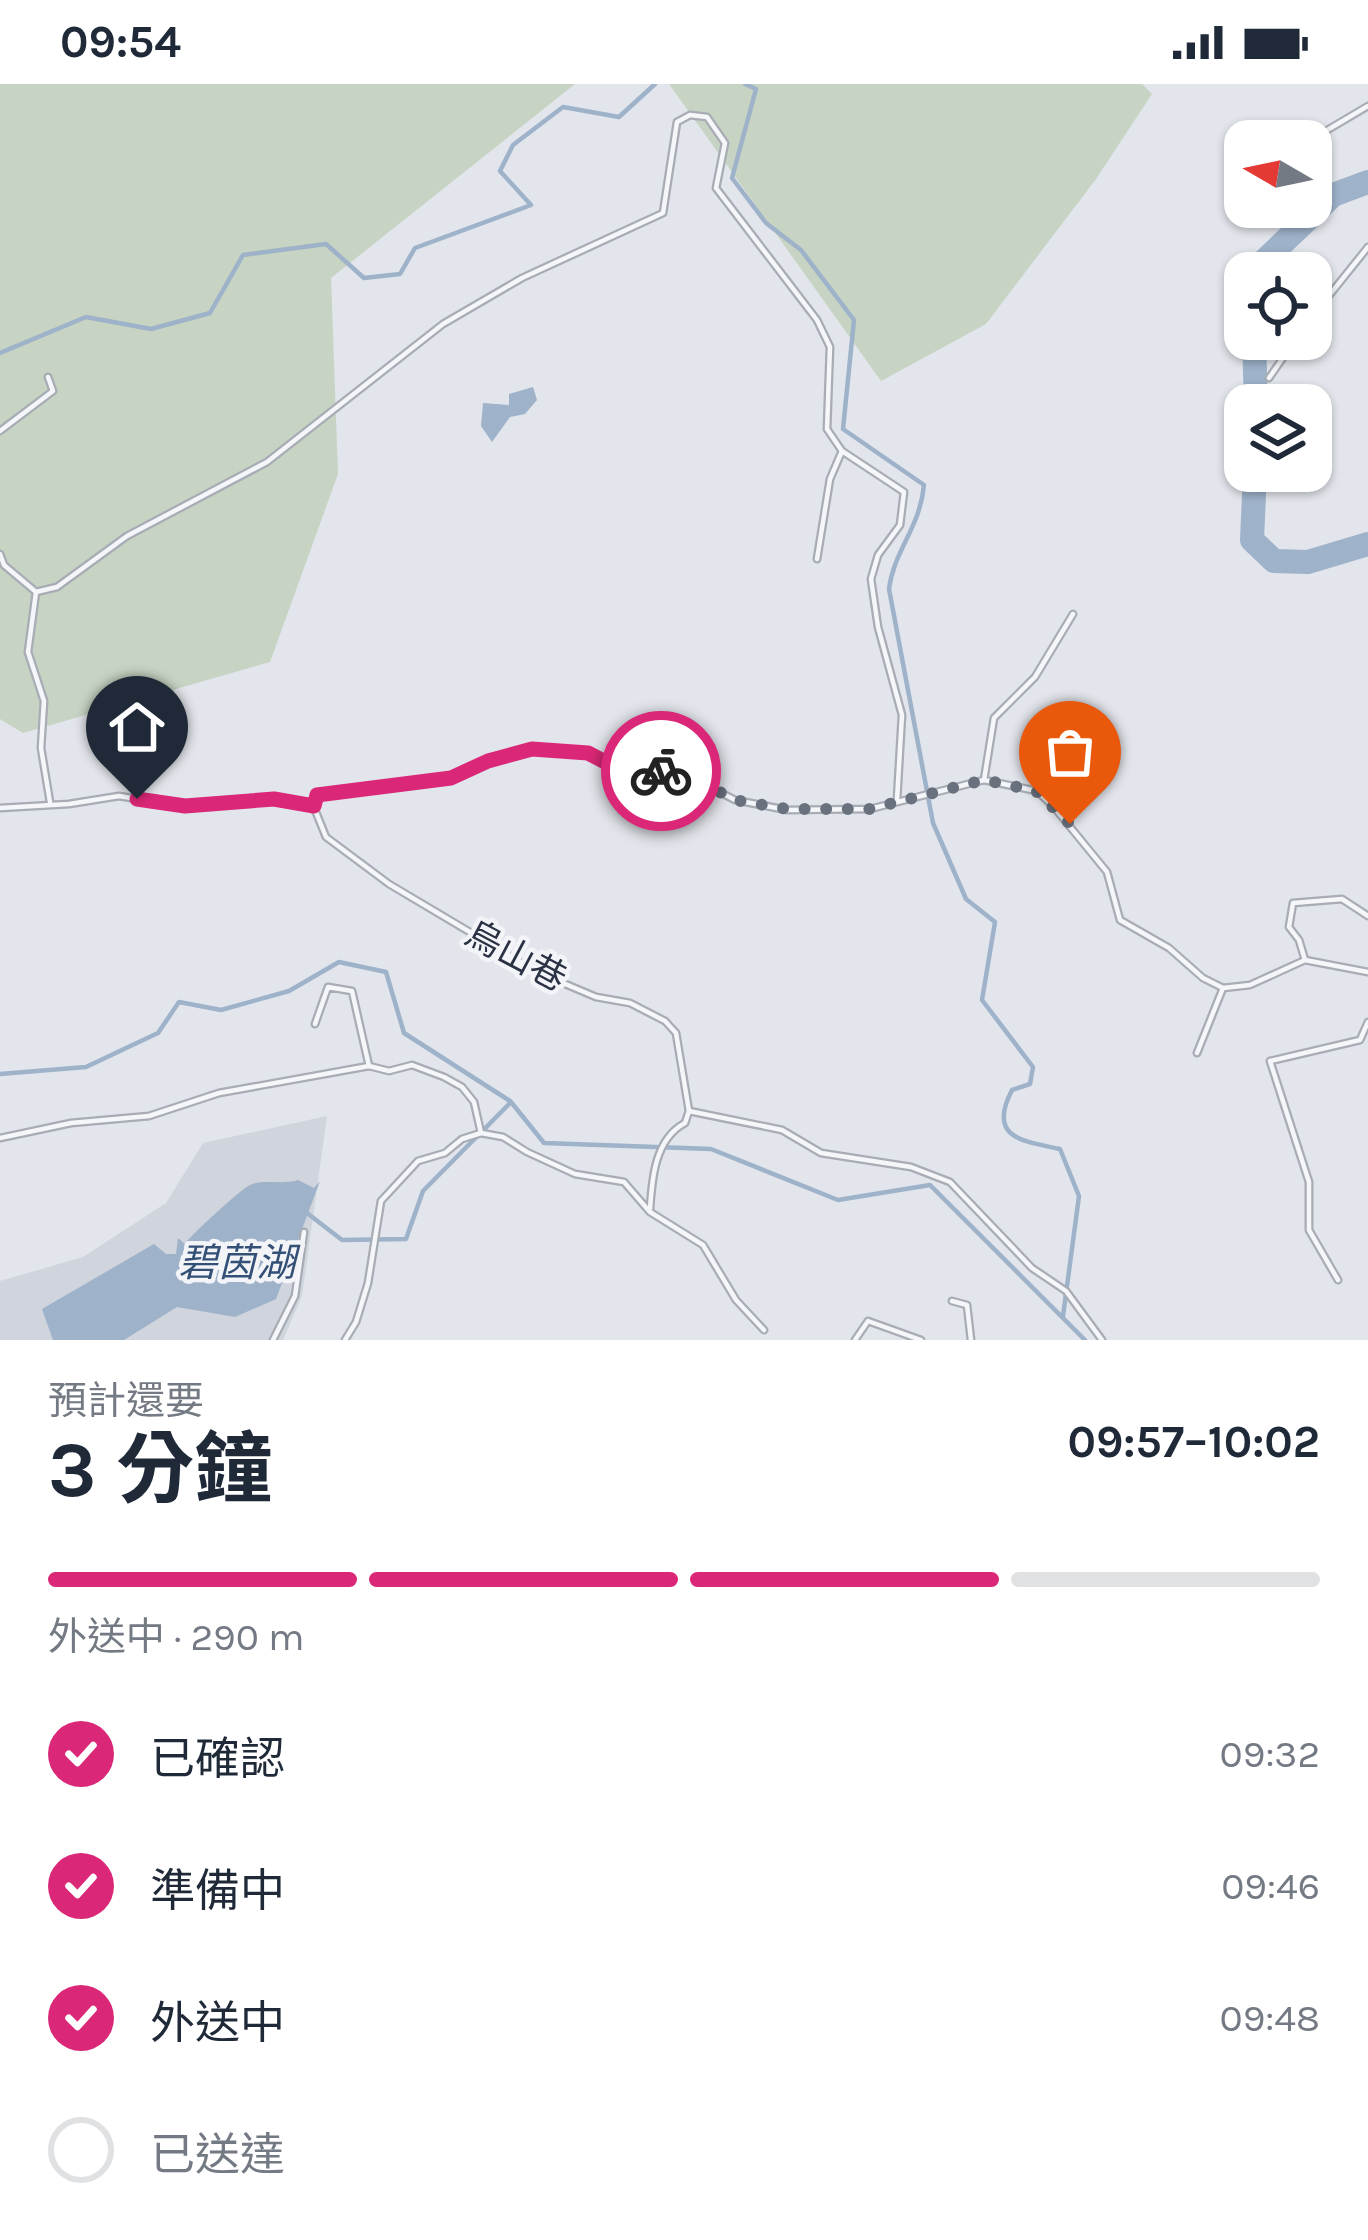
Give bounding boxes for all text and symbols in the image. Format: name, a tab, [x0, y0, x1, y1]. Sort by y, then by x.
text: 09:54	[60, 16, 181, 68]
north arrow	[1224, 120, 1332, 228]
map controls	[1224, 120, 1332, 492]
button: locate	[1224, 252, 1332, 360]
button: layers	[1224, 384, 1332, 492]
pin	[86, 676, 188, 799]
icon: home	[104, 694, 170, 760]
pin	[1019, 701, 1121, 824]
courier	[601, 711, 721, 831]
icon: bag	[1037, 719, 1103, 785]
icon: bike	[628, 738, 694, 804]
street label: 烏山巷	[458, 912, 574, 1000]
water label: 碧茵湖	[178, 1240, 301, 1286]
text: 預計還要	[48, 1378, 204, 1424]
text: 09:57–10:02	[1067, 1416, 1320, 1468]
text: 3 分鐘	[48, 1424, 272, 1516]
text: 外送中 · 290 m	[48, 1614, 305, 1660]
icon: check	[48, 1721, 114, 1787]
text: 09:32	[1220, 1731, 1320, 1777]
text: 已確認	[150, 1733, 285, 1785]
icon: check	[48, 1853, 114, 1919]
text: 09:46	[1221, 1863, 1320, 1909]
text: 準備中	[150, 1865, 285, 1917]
icon: check	[48, 1985, 114, 2051]
text: 09:48	[1219, 1995, 1320, 2041]
text: 外送中	[150, 1997, 285, 2049]
text: 已送達	[150, 2129, 285, 2181]

